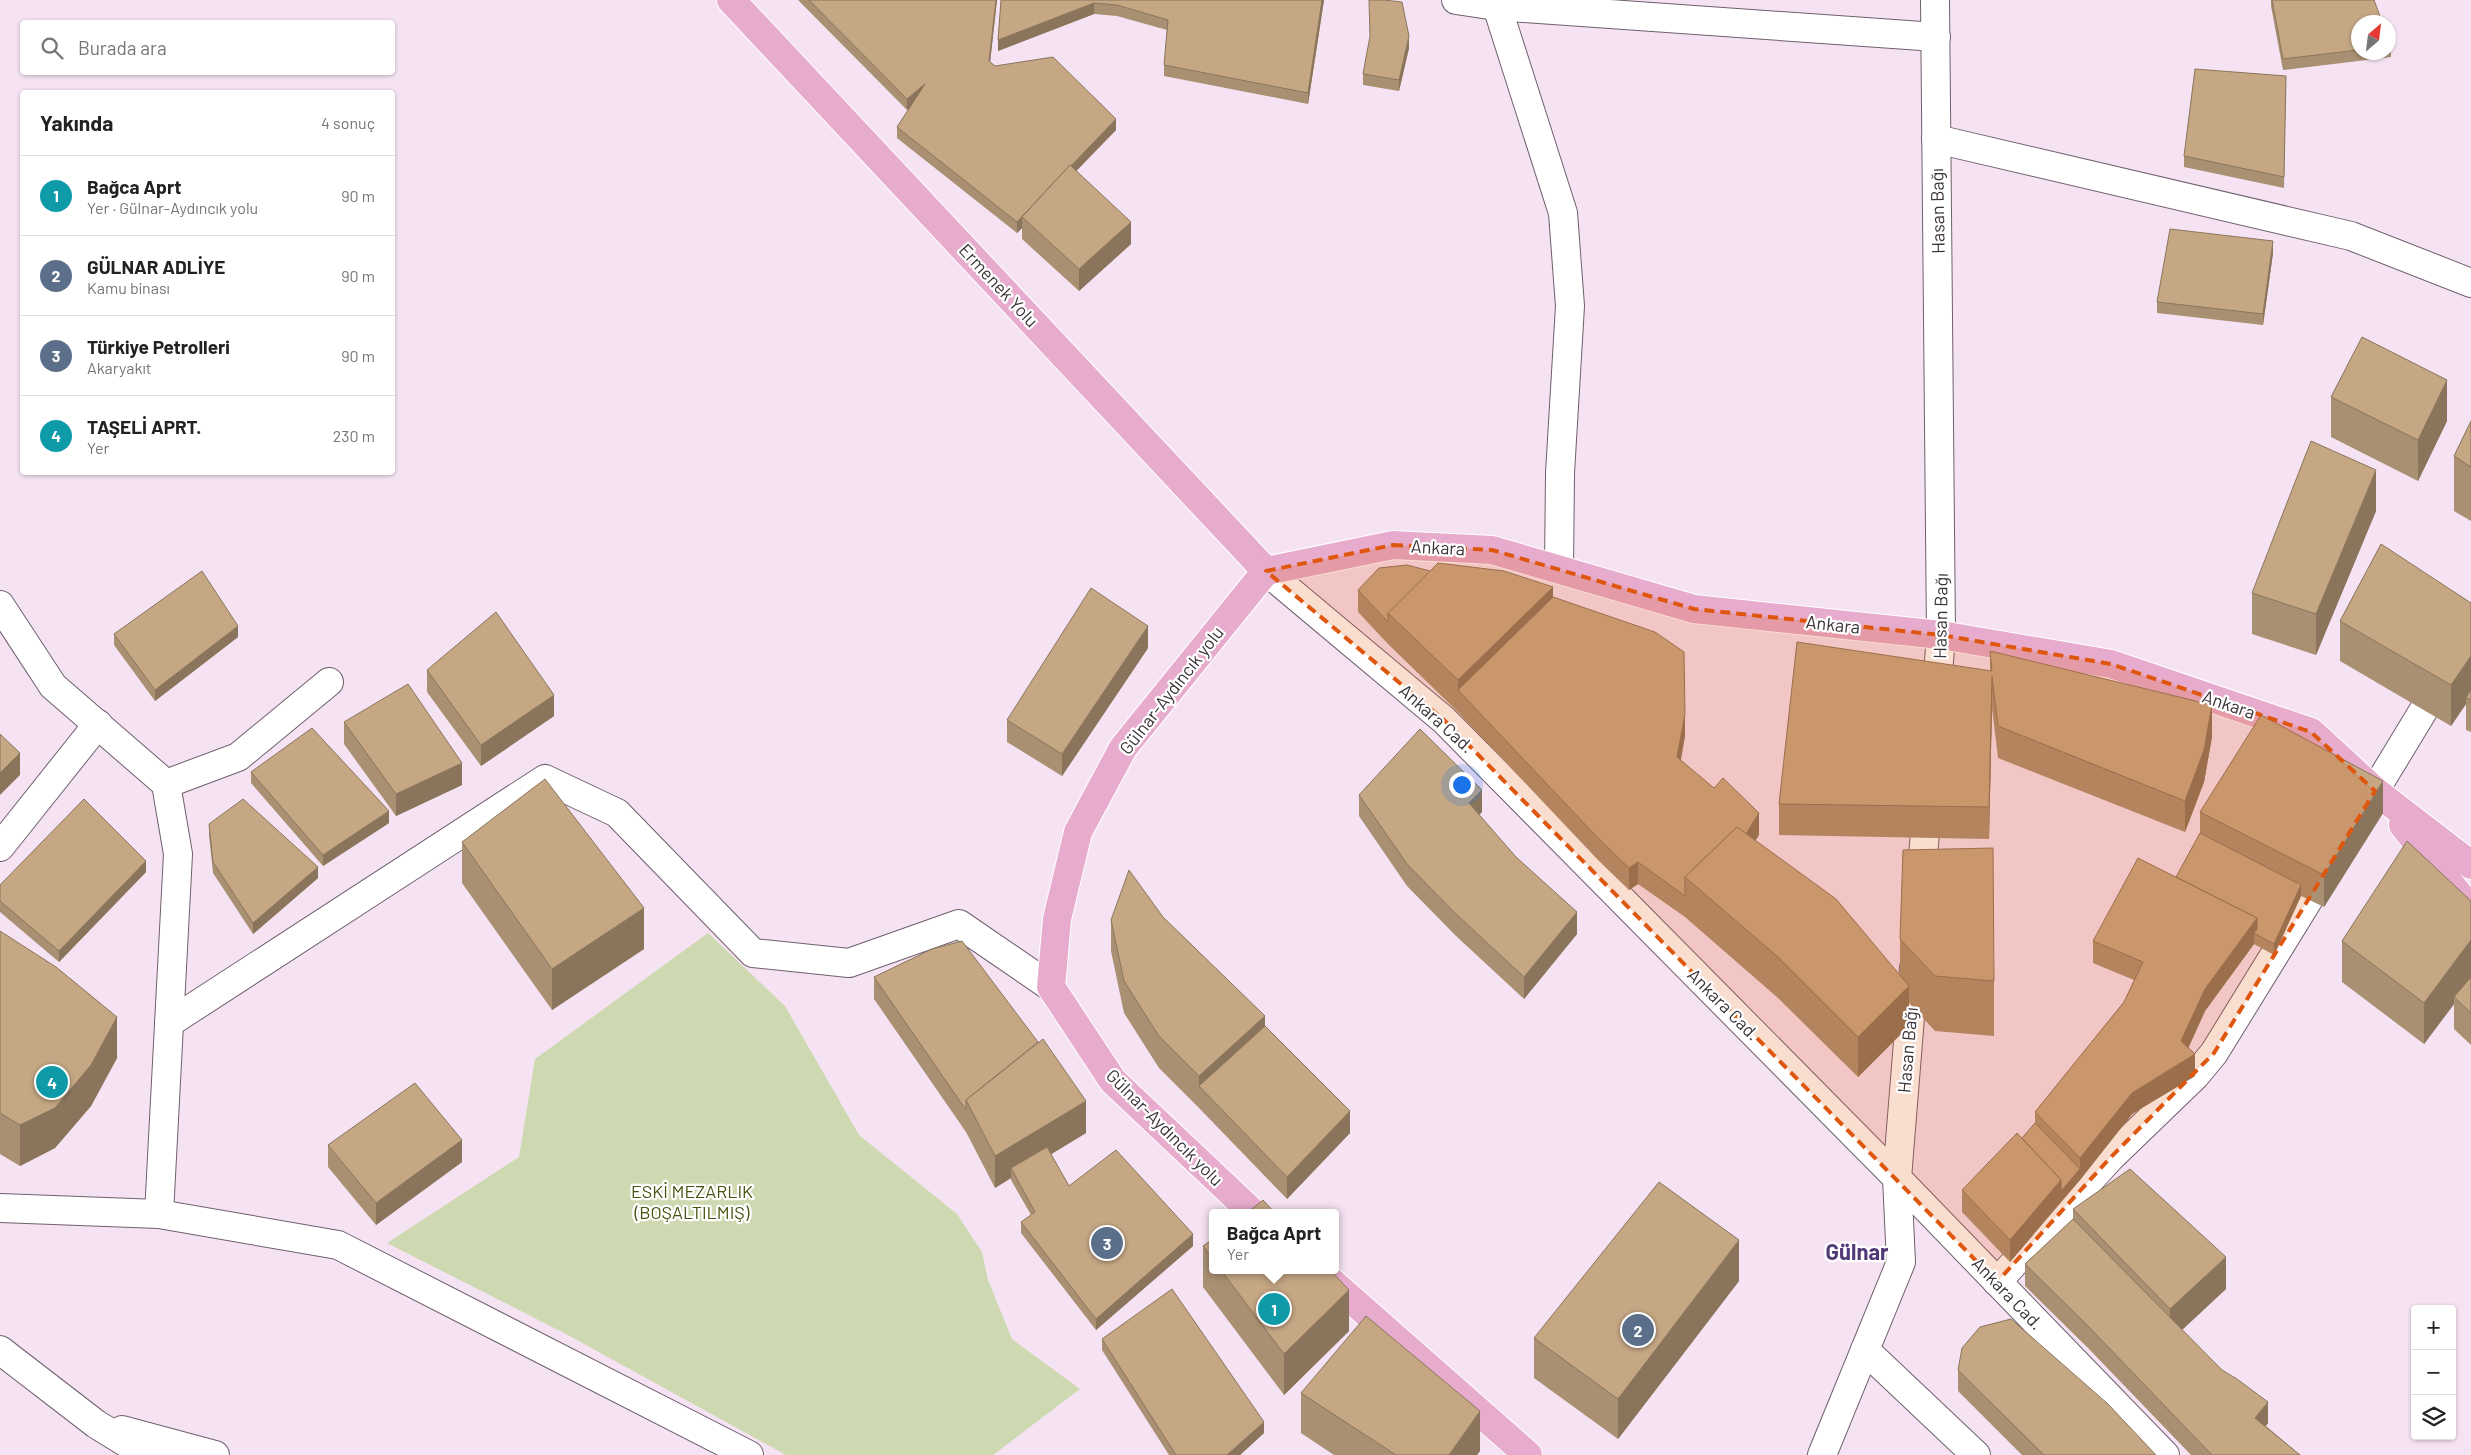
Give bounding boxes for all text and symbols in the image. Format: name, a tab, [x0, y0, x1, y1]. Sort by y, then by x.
north arrow	[2351, 15, 2396, 60]
search box	[20, 20, 395, 75]
icon: search	[38, 34, 66, 62]
text: Burada ara	[78, 36, 167, 59]
text: Yakında	[40, 110, 113, 135]
text: 4 sonuç	[321, 113, 375, 132]
street label: Hasan Bağı	[1925, 168, 1949, 254]
text: Bağca Aprt	[87, 175, 182, 198]
text: 1	[53, 186, 59, 205]
text: 90 m	[341, 186, 375, 205]
text: Yer · Gülnar-Aydıncık yolu	[87, 198, 258, 217]
street label: Ermenek Yolu	[955, 239, 1043, 331]
text: GÜLNAR ADLİYE	[87, 255, 225, 278]
text: 2	[52, 266, 60, 285]
text: 90 m	[341, 266, 375, 285]
text: Kamu binası	[87, 278, 170, 297]
text: Türkiye Petrolleri	[87, 335, 230, 358]
text: 3	[52, 346, 60, 365]
text: 90 m	[341, 346, 375, 365]
text: Akaryakıt	[87, 358, 152, 377]
text: TAŞELİ APRT.	[87, 415, 202, 438]
text: 4	[51, 426, 61, 445]
text: 230 m	[333, 426, 375, 445]
text: Yer	[87, 438, 109, 457]
street label: Ankara	[1410, 535, 1466, 559]
street label: Hasan Bağı	[1928, 573, 1952, 659]
street label: Ankara	[1805, 610, 1861, 638]
street label: Gülnar-Aydıncık yolu	[1114, 622, 1228, 758]
street label: Ankara Cad.	[1395, 679, 1479, 757]
street label: Ankara	[2200, 685, 2258, 723]
your location	[1449, 772, 1475, 798]
street label: Ankara Cad.	[1683, 963, 1765, 1045]
street label: Hasan Bağı	[1892, 1006, 1922, 1094]
pin: 4	[36, 1063, 68, 1101]
street label: Gülnar-Aydıncık yolu	[1102, 1064, 1228, 1190]
park label: ESKİ MEZARLIK (BOŞALTILMIŞ)	[631, 1180, 753, 1223]
popup	[1209, 1209, 1339, 1274]
text: Bağca Aprt	[1227, 1221, 1321, 1244]
pin: 3	[1091, 1224, 1123, 1262]
district label: Gülnar	[1826, 1238, 1889, 1264]
text: Yer	[1227, 1244, 1249, 1263]
street label: Ankara Cad.	[1968, 1252, 2048, 1334]
pin: 1	[1258, 1290, 1290, 1328]
map controls	[2411, 1305, 2456, 1440]
button: +	[2411, 1305, 2456, 1350]
pin: 2	[1622, 1311, 1654, 1349]
button: −	[2411, 1350, 2456, 1395]
button: layers	[2411, 1395, 2456, 1440]

